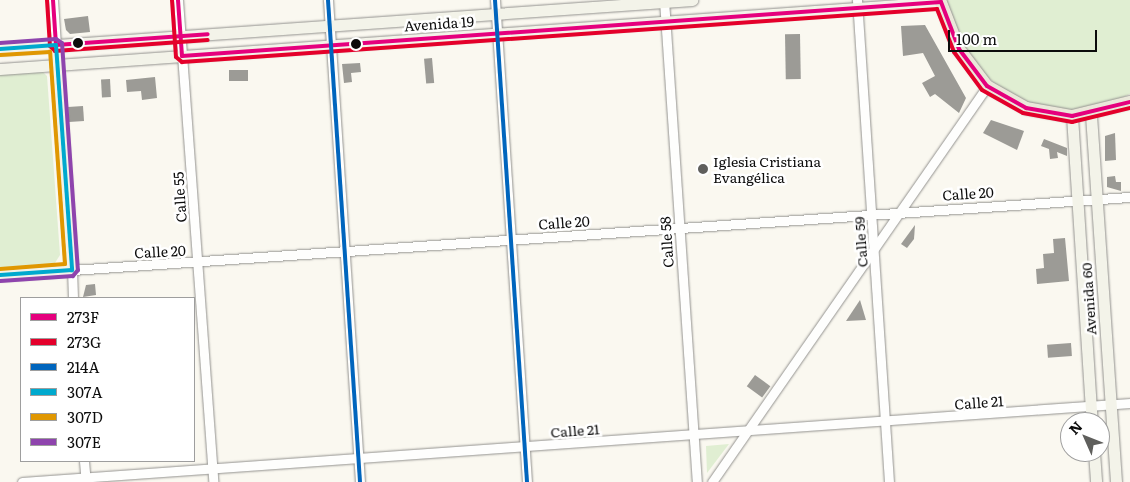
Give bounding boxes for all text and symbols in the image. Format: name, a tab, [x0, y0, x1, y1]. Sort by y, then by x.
street label: Avenida 19	[404, 12, 474, 34]
scale bar	[950, 20, 1099, 52]
text: 100 m	[956, 27, 997, 50]
unlabelled marker	[73, 38, 83, 48]
unlabelled marker	[351, 39, 361, 49]
place label: Iglesia Cristiana Evangélica	[713, 153, 821, 186]
marker: Iglesia Cristiana Evangélica	[697, 163, 709, 175]
street label: Calle 55	[169, 171, 189, 223]
street label: Calle 20	[942, 183, 994, 203]
street label: Calle 20	[538, 212, 590, 232]
street label: Calle 58	[656, 216, 676, 268]
street label: Calle 59	[850, 216, 870, 268]
street label: Calle 20	[134, 241, 186, 261]
street label: Avenida 60	[1077, 262, 1099, 336]
legend	[20, 297, 195, 462]
text: 273F	[67, 305, 99, 328]
text: 273G	[67, 330, 101, 353]
text: 214A	[67, 355, 99, 378]
text: 307A	[67, 380, 102, 403]
street label: Calle 21	[954, 392, 1004, 412]
text: 307D	[67, 405, 103, 428]
north arrow	[1060, 412, 1110, 462]
text: N	[1064, 416, 1086, 438]
street label: Calle 21	[550, 420, 600, 440]
text: 307E	[67, 430, 101, 453]

